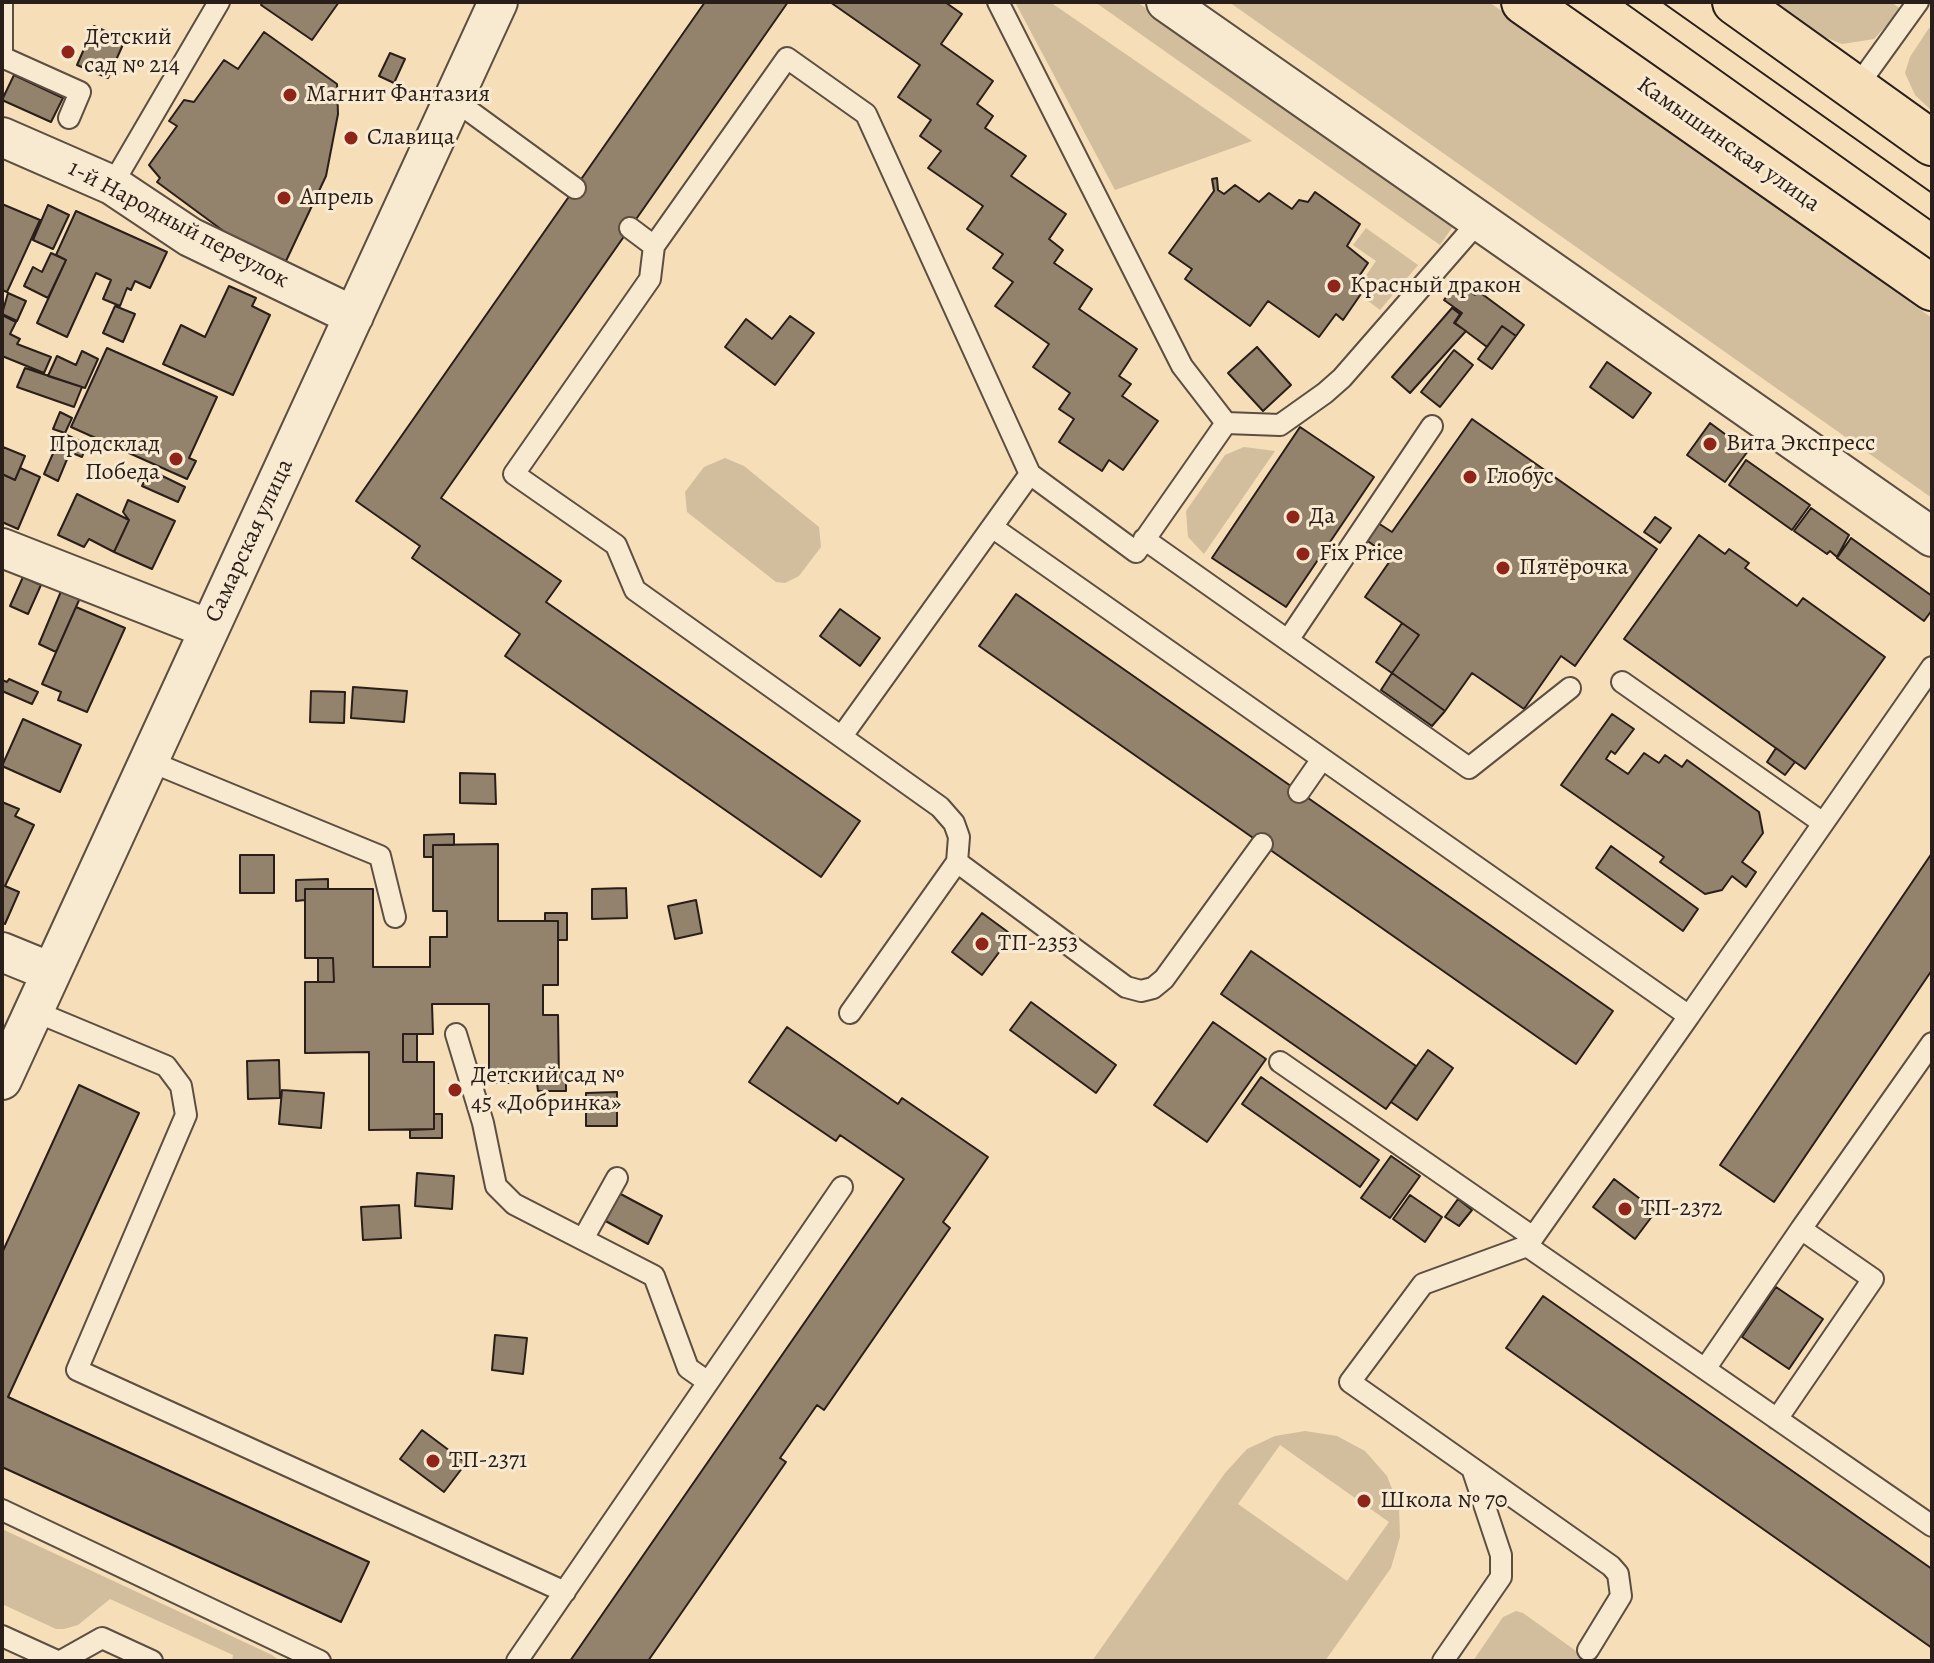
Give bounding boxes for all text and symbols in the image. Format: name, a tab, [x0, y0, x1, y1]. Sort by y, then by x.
place label: Детский сад № 214	[84, 24, 180, 80]
marker: Детский сад № 214	[59, 43, 77, 61]
street label: Камышинская улица	[1631, 71, 1825, 219]
place label: Магнит Фантазия	[306, 81, 490, 109]
marker: Магнит Фантазия	[281, 86, 299, 104]
place label: Славица	[367, 124, 455, 152]
marker: Славица	[342, 129, 360, 147]
street label: 1-й Народный переулок	[63, 155, 293, 295]
place label: Апрель	[300, 184, 373, 212]
marker: Апрель	[275, 189, 293, 207]
place label: Красный дракон	[1350, 272, 1521, 300]
marker: Красный дракон	[1325, 277, 1343, 295]
place label: Вита Экспресс	[1726, 430, 1875, 458]
place label: Продсклад Победа	[49, 431, 160, 487]
marker: Вита Экспресс	[1701, 435, 1719, 453]
marker: Продсклад Победа	[167, 450, 185, 468]
street label: Самарская улица	[200, 455, 300, 627]
place label: Глобус	[1486, 463, 1554, 491]
marker: Глобус	[1461, 468, 1479, 486]
place label: Да	[1309, 503, 1335, 531]
marker: Да	[1284, 508, 1302, 526]
place label: Fix Price	[1319, 540, 1403, 568]
marker: Fix Price	[1294, 545, 1312, 563]
place label: Пятёрочка	[1519, 554, 1629, 582]
marker: Пятёрочка	[1494, 559, 1512, 577]
place label: ТП-2353	[998, 930, 1078, 958]
marker: ТП-2353	[973, 935, 991, 953]
place label: Детский сад № 45 «Добринка»	[471, 1062, 624, 1118]
marker: Детский сад № 45 «Добринка»	[446, 1081, 464, 1099]
place label: ТП-2372	[1641, 1195, 1722, 1223]
marker: ТП-2372	[1616, 1200, 1634, 1218]
place label: ТП-2371	[449, 1447, 527, 1475]
marker: ТП-2371	[424, 1452, 442, 1470]
place label: Школа № 70	[1380, 1487, 1508, 1515]
marker: Школа № 70	[1355, 1492, 1373, 1510]

